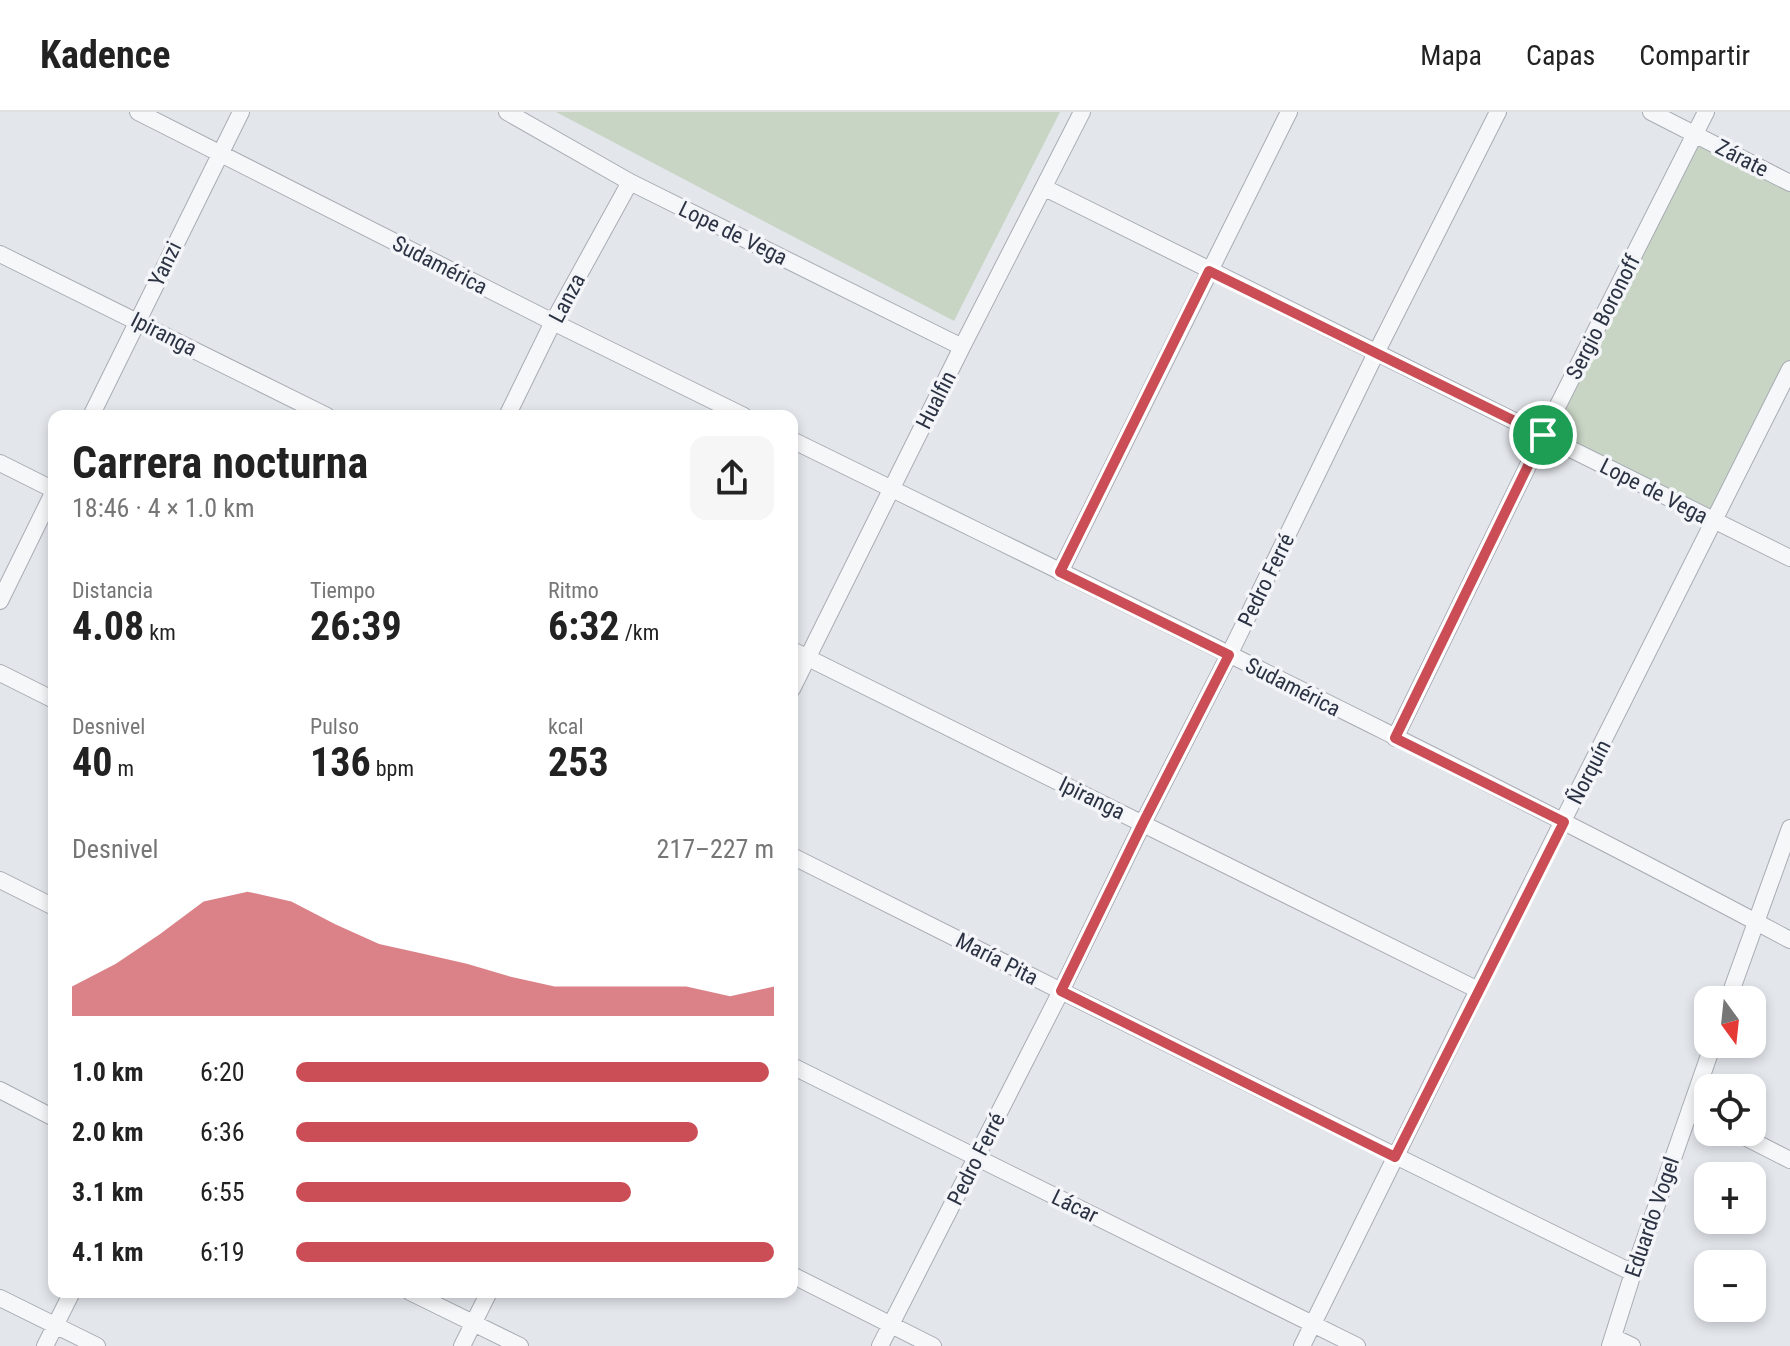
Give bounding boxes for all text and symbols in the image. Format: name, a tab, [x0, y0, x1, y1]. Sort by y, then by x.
text: Kadence	[40, 33, 170, 77]
text: Mapa	[1420, 39, 1482, 72]
text: Capas	[1526, 39, 1595, 72]
text: Compartir	[1639, 39, 1750, 72]
street label: Zárate	[1712, 134, 1772, 182]
street label: Lope de Vega	[675, 196, 791, 270]
street label: Sudamérica	[389, 231, 491, 299]
street label: Yanzi	[144, 238, 186, 290]
street label: Sergio Boronoff	[1561, 251, 1645, 383]
street label: Lanza	[544, 269, 590, 327]
street label: Ipiranga	[127, 307, 201, 361]
street label: Hualfin	[911, 367, 961, 433]
pin	[1509, 401, 1577, 469]
icon: arrive	[1521, 413, 1565, 457]
button: share	[690, 436, 774, 520]
text: Carrera nocturna	[72, 437, 368, 489]
street label: Lope de Vega	[1596, 453, 1712, 529]
text: 18:46 · 4 × 1.0 km	[72, 493, 254, 523]
street label: Pedro Ferré	[1233, 530, 1299, 630]
text: Distancia	[72, 578, 153, 603]
text: Tiempo	[310, 578, 375, 603]
text: Ritmo	[548, 578, 599, 603]
text: 4.08	[72, 603, 144, 650]
text: 26:39	[310, 603, 402, 650]
text: 6:32	[548, 603, 620, 650]
text: km	[144, 620, 176, 645]
text: /km	[620, 620, 659, 645]
street label: Sudamérica	[1242, 653, 1344, 721]
text: Desnivel	[72, 714, 145, 739]
text: Pulso	[310, 714, 359, 739]
text: kcal	[548, 714, 583, 739]
street label: Ñorquín	[1562, 736, 1616, 808]
text: 40	[72, 739, 112, 786]
text: 136	[310, 739, 371, 786]
text: 253	[548, 739, 609, 786]
text: m	[112, 756, 134, 781]
text: bpm	[371, 756, 414, 781]
street label: Ipiranga	[1055, 771, 1129, 825]
text: Desnivel	[72, 834, 159, 864]
text: 217–227 m	[657, 834, 774, 864]
street label: María Pita	[952, 928, 1042, 990]
north arrow	[1694, 986, 1766, 1058]
map controls	[1694, 986, 1766, 1322]
text: 1.0 km	[72, 1057, 144, 1087]
text: 6:20	[200, 1057, 245, 1087]
button: locate	[1694, 1074, 1766, 1146]
street label: Pedro Ferré	[942, 1109, 1010, 1209]
text: 2.0 km	[72, 1117, 144, 1147]
text: 6:36	[200, 1117, 245, 1147]
street label: Eduardo Vogel	[1620, 1154, 1684, 1280]
button: +	[1694, 1162, 1766, 1234]
text: 3.1 km	[72, 1177, 144, 1207]
text: 6:55	[200, 1177, 245, 1207]
street label: Lácar	[1048, 1184, 1102, 1228]
text: 4.1 km	[72, 1237, 144, 1267]
text: 6:19	[200, 1237, 245, 1267]
button: −	[1694, 1250, 1766, 1322]

